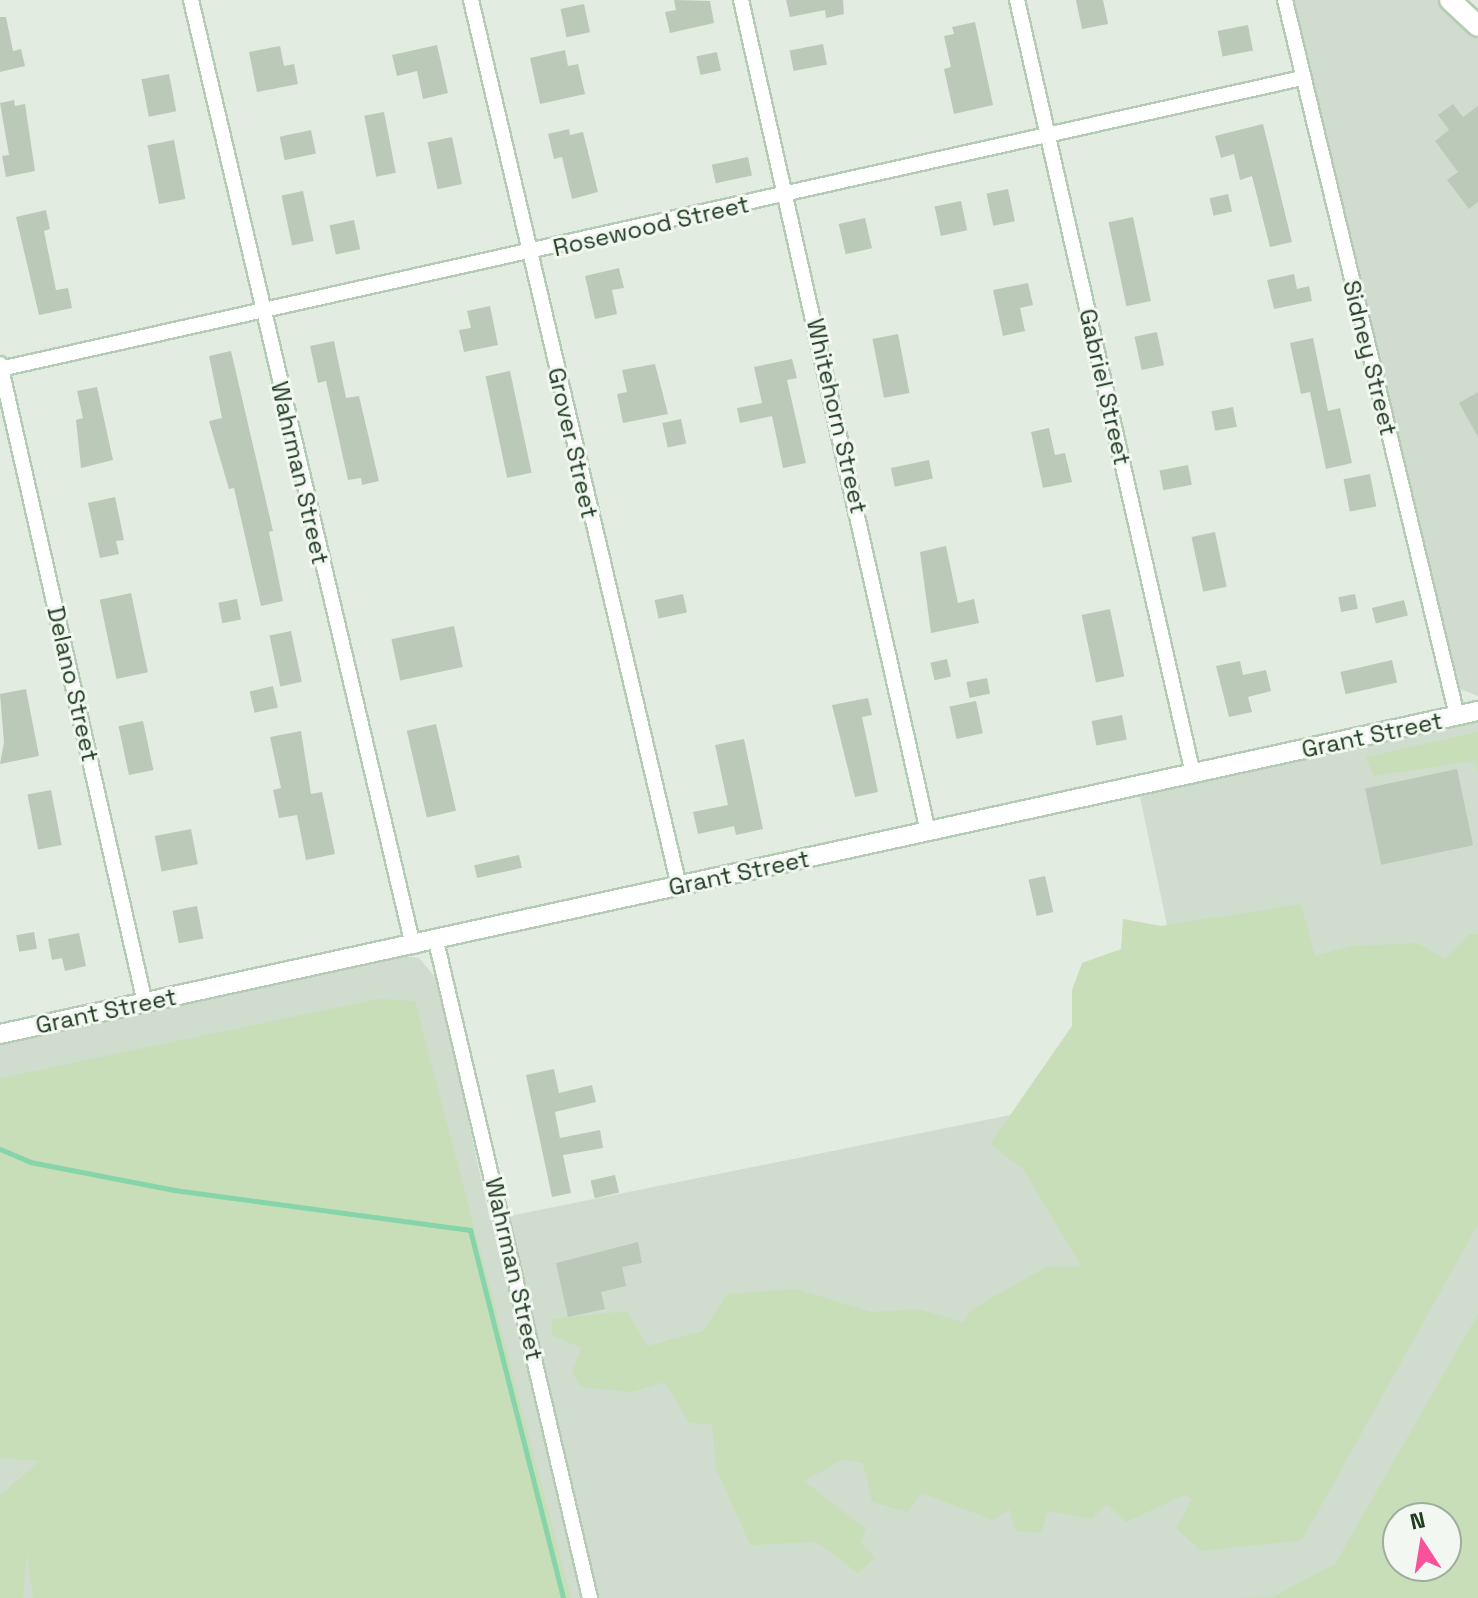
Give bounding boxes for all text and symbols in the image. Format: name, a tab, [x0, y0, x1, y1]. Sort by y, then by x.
street label: Rosewood Street	[550, 189, 752, 263]
street label: Sidney Street	[1337, 277, 1403, 439]
street label: Gabriel Street	[1073, 306, 1137, 468]
street label: Whitehorn Street	[801, 316, 873, 516]
street label: Grover Street	[542, 365, 604, 521]
street label: Wahrman Street	[265, 379, 335, 567]
street label: Delano Street	[41, 603, 105, 765]
street label: Grant Street	[1299, 706, 1445, 764]
street label: Grant Street	[666, 844, 812, 902]
street label: Grant Street	[33, 982, 179, 1040]
street label: Wahrman Street	[479, 1175, 549, 1363]
north arrow	[1382, 1502, 1462, 1582]
text: N	[1407, 1505, 1428, 1536]

